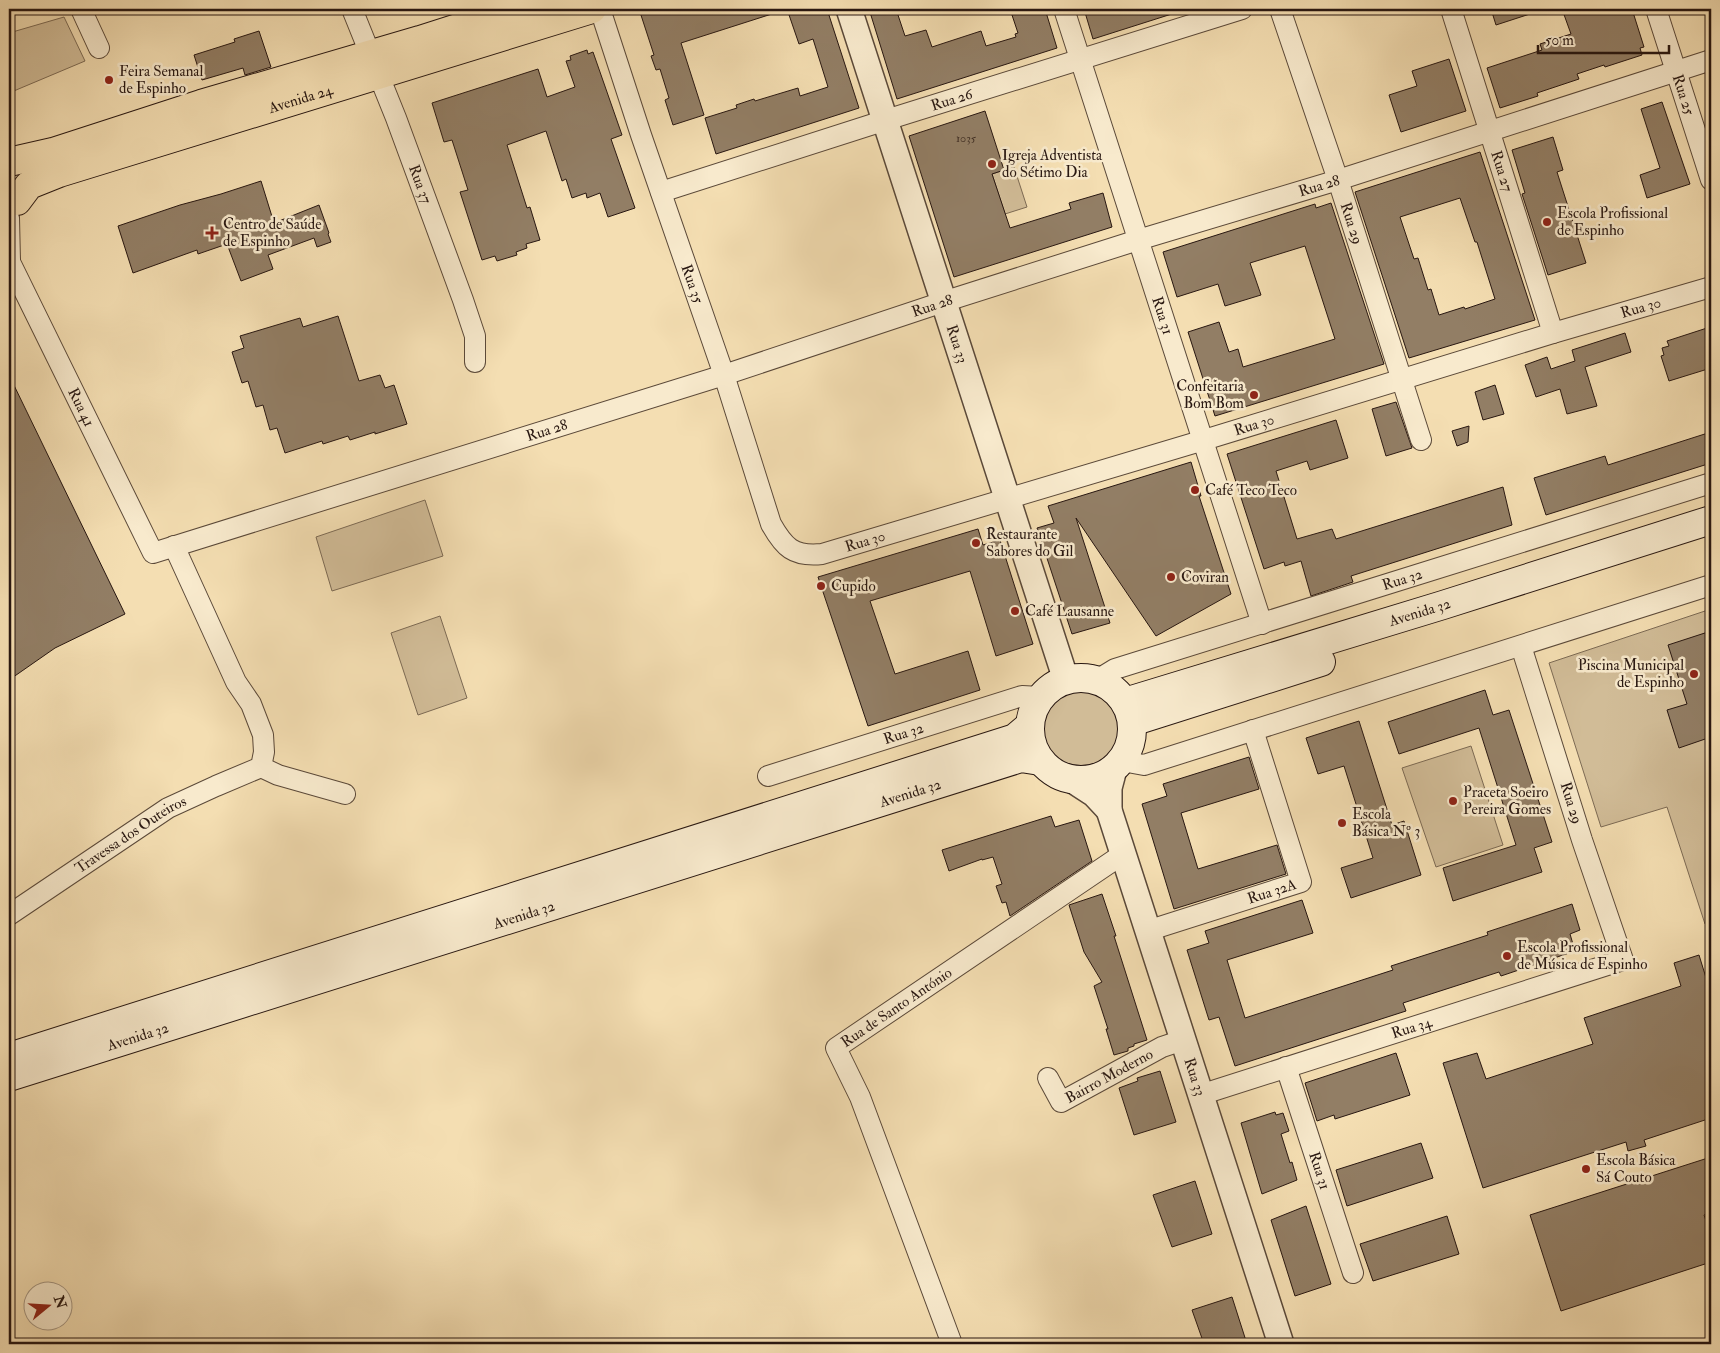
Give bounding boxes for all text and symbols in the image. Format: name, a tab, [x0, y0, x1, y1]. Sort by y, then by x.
scale bar	[1538, 22, 1669, 54]
text: 50 m	[1545, 31, 1574, 50]
place label: Feira Semanal de Espinho	[119, 62, 204, 99]
street label: Rua 25	[1668, 72, 1699, 118]
marker: Feira Semanal de Espinho	[103, 74, 115, 86]
street label: Avenida 24	[265, 80, 336, 118]
street label: Rua 26	[928, 84, 976, 115]
house number: 1035	[956, 131, 977, 146]
place label: Igreja Adventista do Sétimo Dia	[1002, 146, 1103, 182]
street label: Rua 27	[1487, 148, 1517, 194]
marker: Igreja Adventista do Sétimo Dia	[986, 158, 998, 170]
street label: Rua 37	[404, 162, 436, 206]
street label: Rua 28	[1296, 171, 1342, 201]
street label: Rua 29	[1336, 200, 1367, 247]
place label: Escola Profissional de Espinho	[1557, 204, 1668, 241]
place label: Centro de Saúde de Espinho	[223, 215, 321, 252]
marker: Escola Profissional de Espinho	[1541, 216, 1553, 228]
marker: Centro de Saúde de Espinho	[205, 226, 219, 240]
street label: Rua 35	[677, 262, 708, 306]
street label: Rua 28	[909, 290, 955, 321]
street label: Rua 30	[1618, 293, 1663, 322]
street label: Rua 31	[1148, 294, 1178, 337]
street label: Rua 33	[942, 322, 972, 366]
place label: Confeitaria Bom Bom	[1176, 377, 1245, 413]
street label: Rua 41	[64, 385, 99, 430]
marker: Confeitaria Bom Bom	[1248, 389, 1260, 401]
street label: Rua 30	[1232, 410, 1276, 440]
street label: Rua 28	[524, 415, 570, 446]
place label: Café Teco Teco	[1205, 481, 1297, 500]
marker: Café Teco Teco	[1189, 484, 1201, 496]
place label: Restaurante Sabores do Gil	[986, 525, 1074, 561]
street label: Rua 30	[843, 526, 888, 556]
marker: Restaurante Sabores do Gil	[970, 537, 982, 549]
street label: Rua 32	[1380, 564, 1425, 595]
place label: Coviran	[1181, 568, 1229, 587]
marker: Coviran	[1165, 571, 1177, 583]
place label: Cupido	[831, 577, 876, 597]
marker: Cupido	[815, 580, 827, 592]
street label: Avenida 32	[1385, 594, 1453, 631]
place label: Café Lausanne	[1025, 602, 1114, 621]
marker: Café Lausanne	[1009, 605, 1021, 617]
place label: Piscina Municipal de Espinho	[1578, 656, 1684, 693]
marker: Piscina Municipal de Espinho	[1688, 668, 1700, 680]
street label: Rua 32	[881, 718, 926, 749]
street label: Avenida 32	[876, 774, 944, 812]
street label: Rua 29	[1556, 780, 1586, 826]
place label: Praceta Soeiro Pereira Gomes	[1463, 783, 1551, 819]
street label: Travessa dos Outeiros	[71, 791, 189, 877]
marker: Praceta Soeiro Pereira Gomes	[1447, 795, 1459, 807]
place label: Escola Básica Nº 3	[1352, 805, 1420, 841]
marker: Escola Básica Nº 3	[1336, 817, 1348, 829]
street label: Rua 32A	[1245, 874, 1299, 908]
street label: Avenida 32	[490, 896, 558, 934]
place label: Escola Profissional de Música de Espinho	[1517, 938, 1647, 975]
marker: Escola Profissional de Música de Espinho	[1501, 950, 1513, 962]
street label: Rua de Santo António	[837, 963, 956, 1051]
street label: Rua 34	[1389, 1012, 1435, 1043]
street label: Avenida 32	[104, 1018, 171, 1055]
street label: Bairro Moderno	[1062, 1044, 1156, 1107]
street label: Rua 33	[1180, 1055, 1210, 1098]
street label: Rua 31	[1305, 1149, 1335, 1192]
place label: Escola Básica Sá Couto	[1596, 1151, 1676, 1187]
marker: Escola Básica Sá Couto	[1580, 1163, 1592, 1175]
north arrow	[22, 1280, 72, 1330]
text: N	[50, 1293, 70, 1311]

